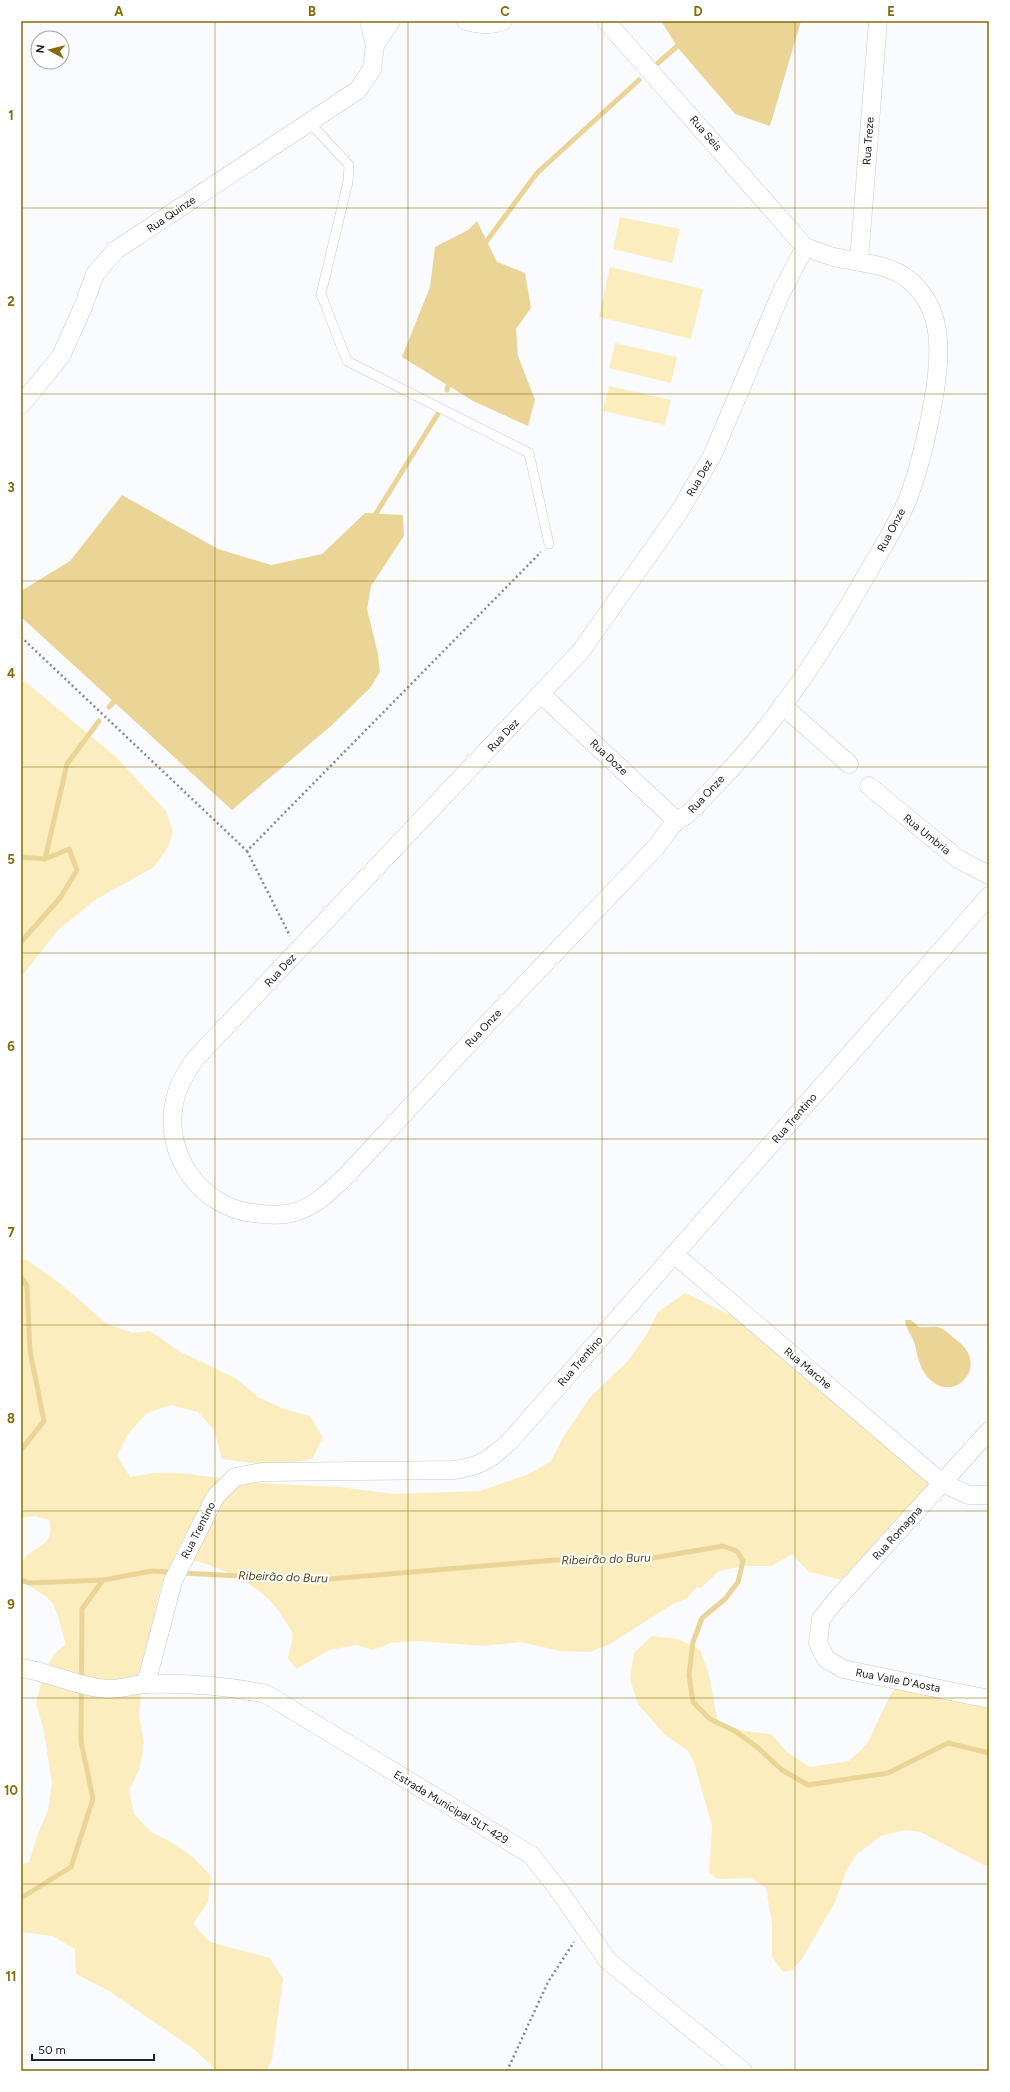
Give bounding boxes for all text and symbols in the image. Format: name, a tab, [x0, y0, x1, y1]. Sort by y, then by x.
text: A	[114, 4, 124, 19]
text: B	[308, 4, 316, 19]
text: C	[500, 4, 510, 19]
text: D	[693, 4, 703, 19]
text: E	[887, 4, 895, 19]
north arrow	[30, 30, 70, 70]
text: N	[34, 44, 48, 54]
text: 1	[8, 108, 14, 123]
street label: Rua Seis	[687, 113, 724, 153]
street label: Rua Treze	[860, 117, 877, 165]
street label: Rua Quinze	[144, 193, 198, 236]
text: 2	[7, 294, 15, 309]
street label: Rua Dez	[684, 458, 715, 499]
text: 3	[7, 480, 15, 495]
street label: Rua Onze	[875, 506, 908, 554]
text: 4	[7, 666, 15, 681]
street label: Rua Dez	[485, 716, 522, 755]
street label: Rua Doze	[587, 737, 630, 778]
street label: Rua Onze	[685, 773, 727, 816]
street label: Rua Umbria	[901, 811, 953, 857]
text: 5	[7, 852, 15, 867]
street label: Rua Dez	[262, 951, 299, 990]
street label: Rua Onze	[462, 1007, 504, 1050]
text: 6	[7, 1039, 15, 1054]
street label: Rua Trentino	[769, 1091, 820, 1146]
text: 7	[7, 1225, 15, 1240]
street label: Rua Trentino	[555, 1334, 606, 1389]
street label: Rua Marche	[781, 1345, 834, 1392]
text: 8	[7, 1411, 15, 1426]
street label: Rua Trentino	[179, 1500, 218, 1561]
street label: Rua Romagna	[870, 1504, 925, 1563]
water label: Ribeirão do Buru	[561, 1550, 651, 1568]
water label: Ribeirão do Buru	[238, 1568, 328, 1586]
text: 9	[7, 1597, 15, 1612]
street label: Rua Valle D'Aosta	[854, 1666, 941, 1695]
street label: Estrada Municipal SLT-429	[391, 1768, 510, 1847]
text: 10	[4, 1783, 18, 1798]
text: 11	[6, 1969, 16, 1984]
scale bar	[32, 2036, 154, 2062]
text: 50 m	[38, 2043, 66, 2057]

